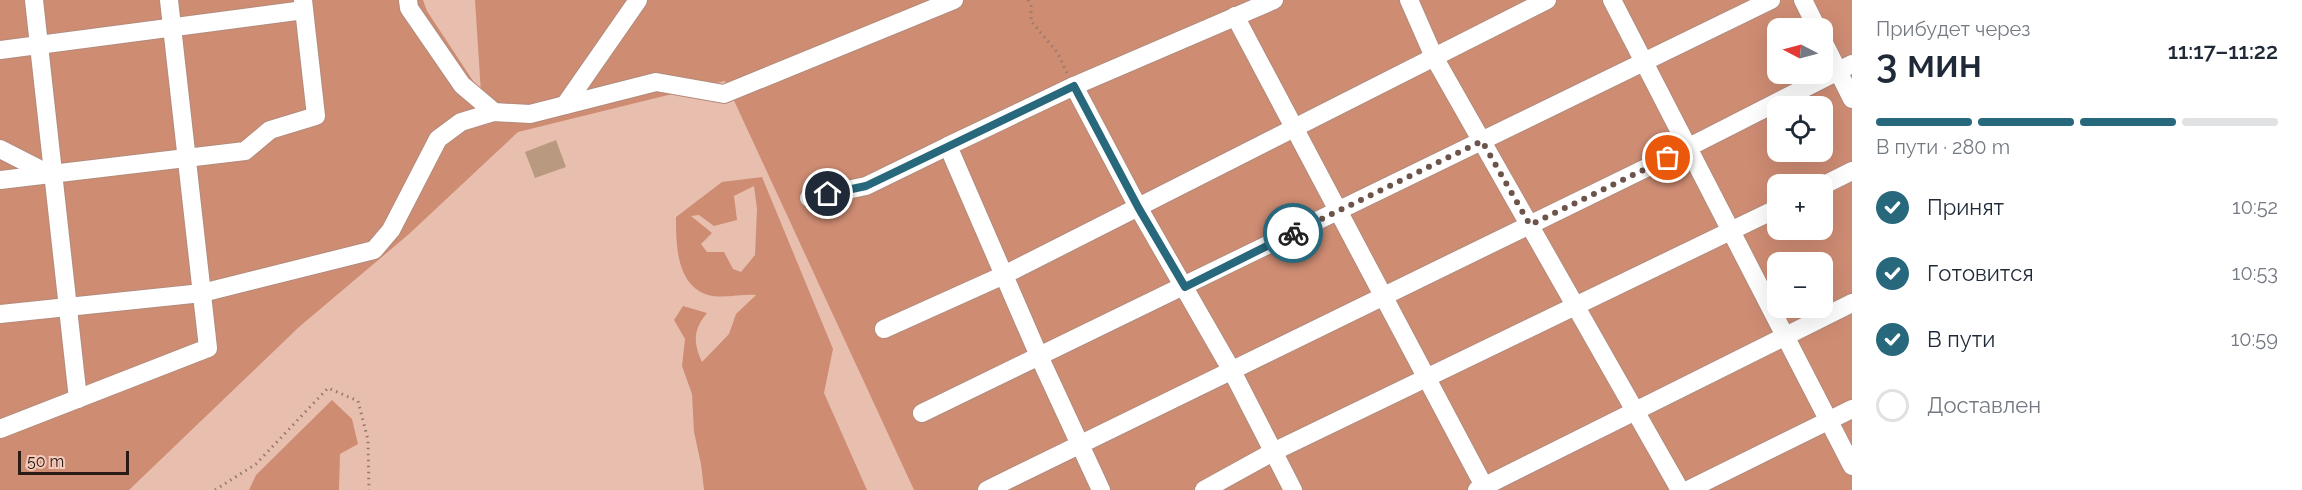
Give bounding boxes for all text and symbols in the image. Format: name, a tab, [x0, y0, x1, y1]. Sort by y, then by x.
text: Прибудет через	[1876, 17, 2030, 41]
north arrow	[1767, 18, 1833, 84]
map controls	[1767, 18, 1833, 318]
text: 11:17–11:22	[2168, 38, 2278, 64]
text: 3 мин	[1876, 40, 1982, 86]
button: locate	[1767, 96, 1833, 162]
pin	[1642, 132, 1693, 183]
text: В пути · 280 m	[1876, 135, 2010, 159]
icon: bag	[1651, 141, 1684, 174]
pin	[802, 168, 853, 219]
button: +	[1767, 174, 1833, 240]
icon: home	[811, 177, 844, 210]
icon: check	[1876, 191, 1909, 224]
text: Принят	[1927, 194, 2004, 220]
text: 10:52	[2232, 195, 2278, 219]
courier	[1263, 203, 1323, 263]
icon: bike	[1277, 217, 1310, 250]
button: −	[1767, 252, 1833, 318]
icon: check	[1876, 257, 1909, 290]
text: Готовится	[1927, 260, 2034, 286]
text: 10:53	[2232, 261, 2278, 285]
icon: check	[1876, 323, 1909, 356]
text: В пути	[1927, 326, 1995, 352]
text: 10:59	[2231, 327, 2278, 351]
text: Доставлен	[1927, 392, 2041, 418]
scale bar	[18, 448, 129, 476]
text: 50 m	[27, 452, 64, 471]

